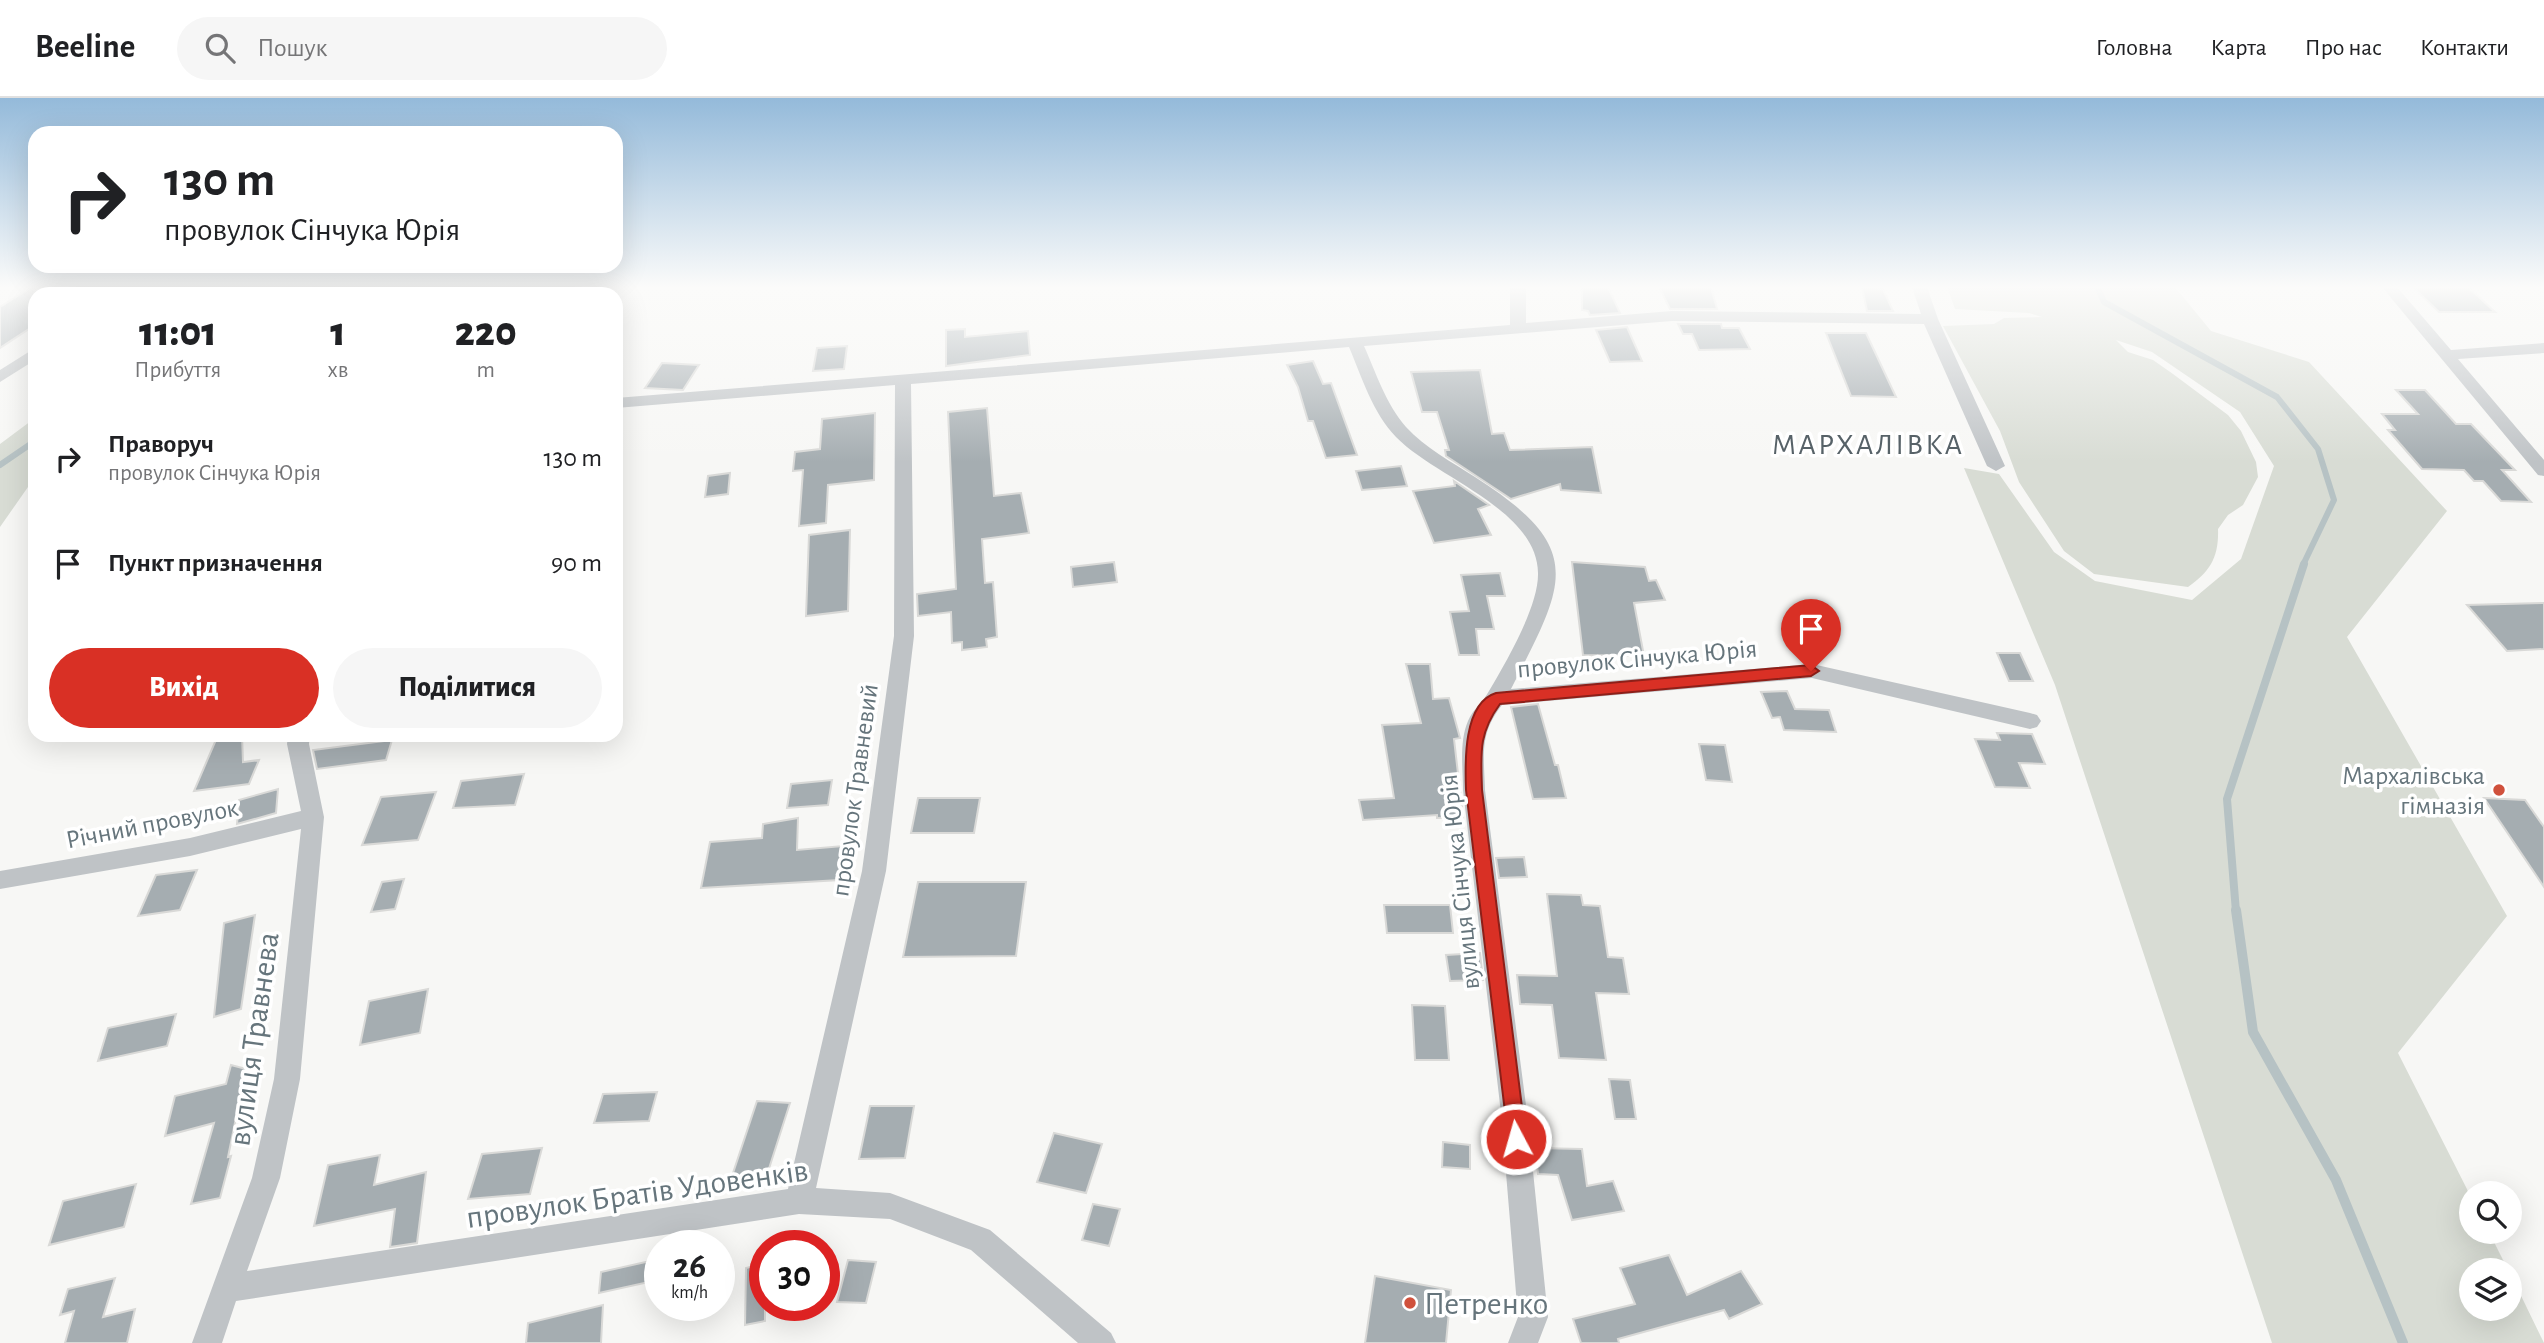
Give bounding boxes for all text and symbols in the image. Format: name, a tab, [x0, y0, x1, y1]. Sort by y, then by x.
search box	[177, 17, 667, 80]
icon: search	[201, 29, 239, 67]
text: Beeline	[35, 31, 135, 64]
text: Пошук	[257, 35, 327, 61]
text: Головна	[2096, 36, 2172, 60]
text: Карта	[2210, 36, 2267, 60]
text: Про нас	[2305, 36, 2382, 60]
text: Контакти	[2420, 36, 2509, 60]
icon: right	[49, 154, 140, 245]
text: 130 m	[164, 156, 275, 205]
text: провулок Сінчука Юрія	[164, 214, 460, 246]
text: 11:01	[139, 311, 217, 353]
text: 1	[330, 311, 346, 353]
text: 220	[455, 311, 517, 353]
text: Прибуття	[134, 359, 221, 382]
text: хв	[328, 359, 348, 382]
text: m	[477, 359, 495, 382]
district label: МАРХАЛІВКА	[1772, 430, 1964, 460]
text: Праворуч	[108, 431, 214, 457]
icon: right	[49, 440, 87, 478]
text: 130 m	[544, 445, 602, 471]
text: провулок Сінчука Юрія	[108, 462, 321, 485]
icon: arrive	[49, 545, 87, 583]
text: Пункт призначення	[108, 550, 323, 576]
text: 90 m	[551, 550, 602, 576]
pin	[1781, 599, 1841, 671]
icon: arrive	[1792, 610, 1830, 648]
street label: провулок Сінчука Юрія	[1516, 636, 1758, 682]
button: Вихід	[49, 648, 319, 728]
button: Поділитися	[333, 648, 602, 728]
street label: провулок Травневий	[827, 682, 883, 898]
place label: Мархалівська гімназія	[2342, 763, 2485, 819]
street label: вулиця Сінчука Юрія	[1436, 773, 1484, 991]
marker: Мархалівська гімназія	[2491, 782, 2507, 798]
street label: Річний провулок	[64, 795, 241, 853]
street label: вулиця Травнева	[223, 930, 285, 1148]
position arrow	[1479, 1102, 1553, 1176]
street label: провулок Братів Удовенків	[464, 1154, 810, 1234]
map controls	[2459, 1181, 2522, 1321]
button: search	[2459, 1181, 2522, 1244]
speed limit sign: 30	[749, 1230, 840, 1321]
text: 26	[673, 1249, 706, 1284]
button: layers	[2459, 1258, 2522, 1321]
text: km/h	[671, 1284, 708, 1302]
place label: Петренко	[1424, 1288, 1548, 1320]
marker: Петренко	[1402, 1295, 1418, 1311]

